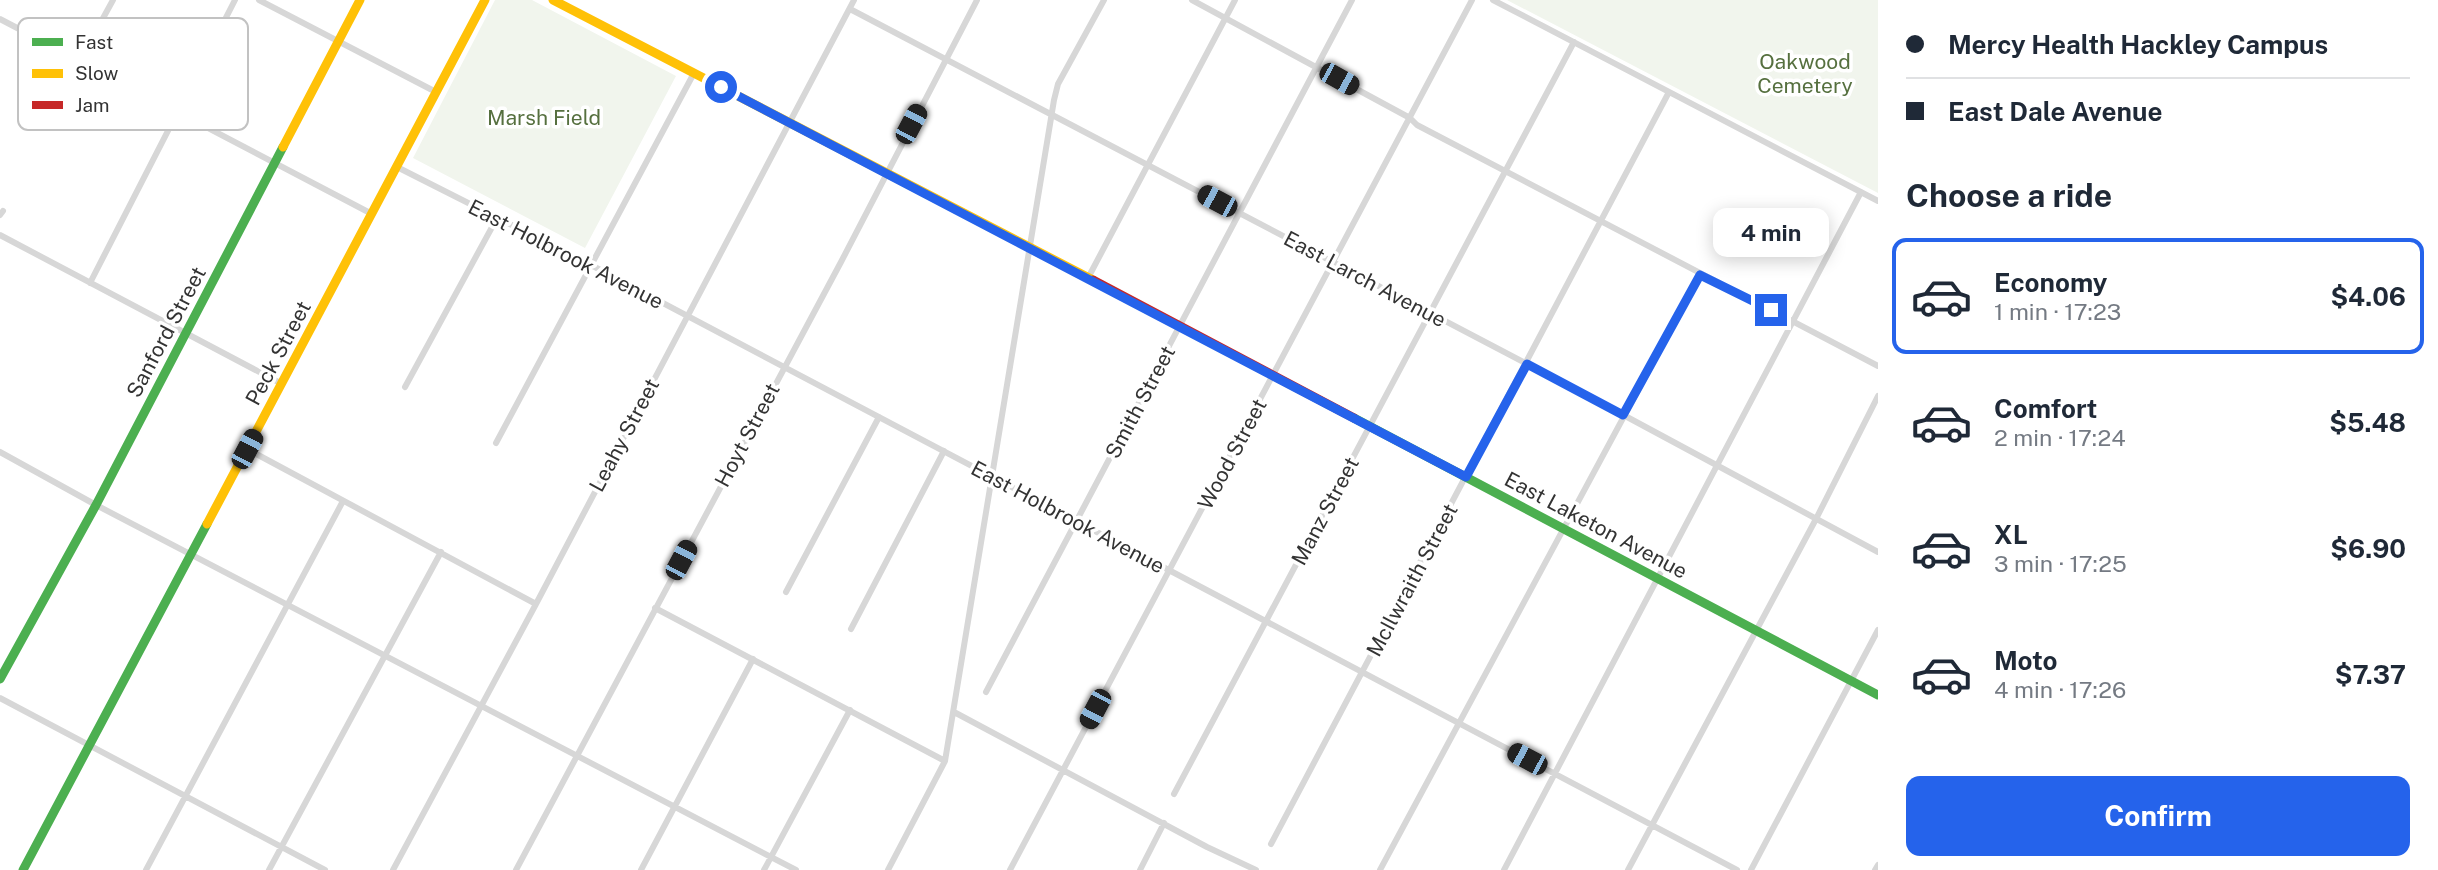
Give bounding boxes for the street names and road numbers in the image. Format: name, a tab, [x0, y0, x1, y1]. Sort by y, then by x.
street label: East Holbrook Avenue	[464, 194, 668, 314]
street label: East Larch Avenue	[1280, 226, 1450, 332]
street label: Sanford Street	[121, 262, 211, 402]
street label: Peck Street	[240, 297, 316, 409]
street label: Smith Street	[1100, 341, 1180, 463]
street label: Leahy Street	[584, 374, 664, 496]
street label: Hoyt Street	[709, 379, 785, 491]
street label: Wood Street	[1192, 394, 1272, 514]
street label: Manz Street	[1286, 453, 1364, 569]
street label: East Holbrook Avenue	[967, 455, 1169, 579]
street label: East Laketon Avenue	[1500, 466, 1692, 584]
street label: McIlwraith Street	[1361, 499, 1463, 661]

